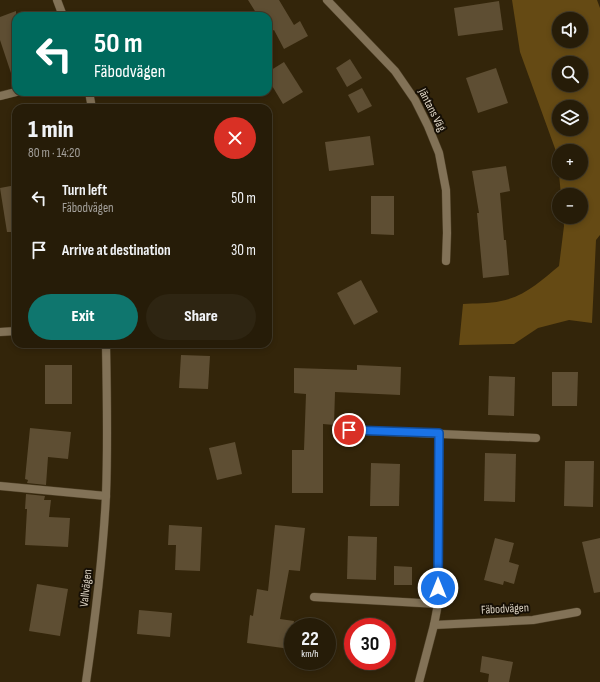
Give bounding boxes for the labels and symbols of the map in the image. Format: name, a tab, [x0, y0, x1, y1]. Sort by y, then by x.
street label: Jäntans Väg	[414, 85, 449, 134]
pin	[332, 413, 366, 447]
position arrow	[417, 567, 459, 609]
street label: Vallvägen	[77, 568, 95, 608]
street label: Fäbodvägen	[481, 600, 529, 618]
speed limit sign: 30	[344, 618, 396, 670]

